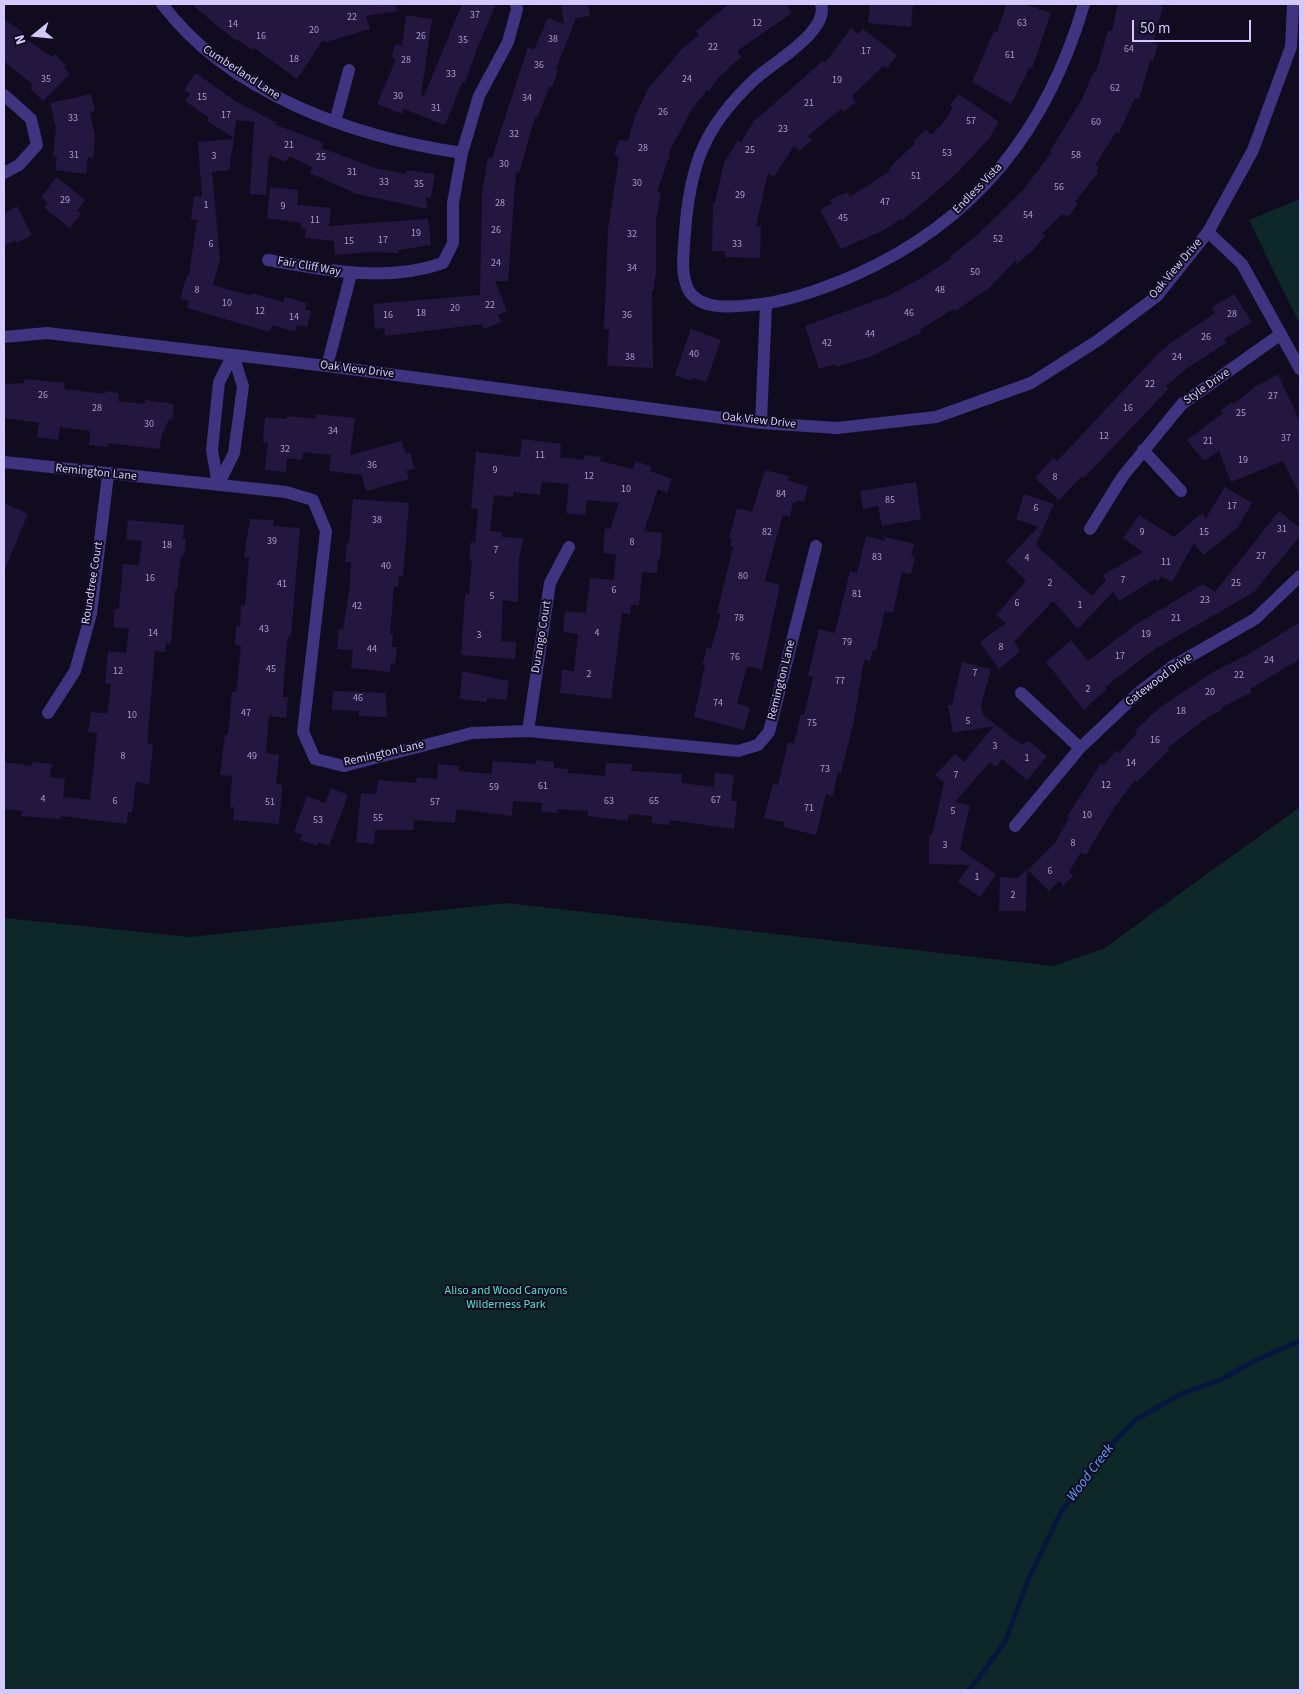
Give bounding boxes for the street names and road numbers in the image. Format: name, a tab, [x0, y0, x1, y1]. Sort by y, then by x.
street label: Cumberland Lane	[200, 43, 282, 103]
street label: Endless Vista	[950, 161, 1006, 217]
street label: Oak View Drive	[1147, 236, 1205, 302]
street label: Fair Cliff Way	[276, 254, 342, 280]
street label: Oak View Drive	[319, 358, 395, 382]
street label: Style Drive	[1181, 366, 1233, 408]
street label: Oak View Drive	[721, 410, 797, 432]
street label: Remington Lane	[55, 462, 137, 484]
street label: Roundtree Court	[79, 541, 107, 625]
street label: Durango Court	[529, 600, 555, 674]
street label: Remington Lane	[765, 639, 799, 721]
street label: Gatewood Drive	[1123, 650, 1195, 710]
street label: Remington Lane	[342, 738, 426, 770]

